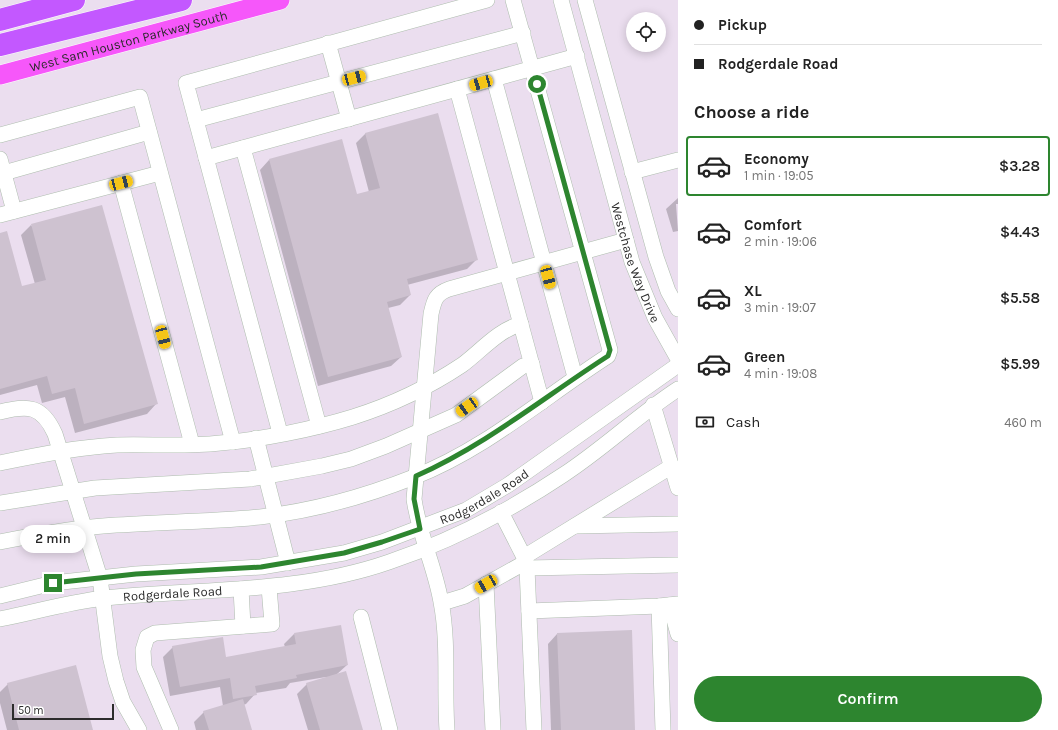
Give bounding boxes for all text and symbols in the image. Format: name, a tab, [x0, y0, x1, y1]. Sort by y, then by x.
street label: West Sam Houston Parkway South	[28, 7, 229, 75]
map controls	[626, 12, 666, 52]
button: locate	[626, 12, 666, 52]
text: Pickup	[718, 16, 767, 34]
text: Rodgerdale Road	[718, 55, 838, 73]
car	[341, 69, 367, 87]
car	[468, 74, 494, 92]
route start	[528, 75, 546, 93]
text: Choose a ride	[694, 101, 809, 123]
icon: car	[696, 148, 732, 184]
text: Economy	[744, 150, 809, 168]
text: $3.28	[999, 157, 1040, 175]
text: 1 min · 19:05	[744, 168, 814, 183]
car	[108, 174, 134, 192]
street label: Westchase Way Drive	[608, 201, 663, 326]
icon: car	[696, 214, 732, 250]
text: Comfort	[744, 216, 802, 234]
text: $4.43	[1000, 223, 1040, 241]
text: 2 min · 19:06	[744, 234, 817, 249]
car	[539, 264, 557, 290]
icon: car	[696, 280, 732, 316]
text: XL	[744, 282, 762, 300]
text: $5.58	[1000, 289, 1040, 307]
text: 3 min · 19:07	[744, 300, 816, 315]
car	[154, 324, 172, 350]
icon: car	[696, 346, 732, 382]
text: Green	[744, 348, 785, 366]
text: $5.99	[1000, 355, 1040, 373]
text: 4 min · 19:08	[744, 366, 817, 381]
car	[454, 395, 480, 419]
icon: cash	[694, 411, 716, 433]
text: Cash	[726, 413, 760, 431]
text: 460 m	[1004, 415, 1042, 430]
street label: Rodgerdale Road	[438, 466, 532, 527]
callout: 2 min	[20, 525, 86, 553]
text: 2 min	[35, 531, 71, 546]
car	[473, 573, 499, 595]
route end	[44, 574, 62, 592]
street label: Rodgerdale Road	[122, 583, 223, 604]
button: Confirm	[694, 676, 1042, 722]
scale bar	[12, 702, 114, 721]
text: 50 m	[18, 704, 44, 717]

